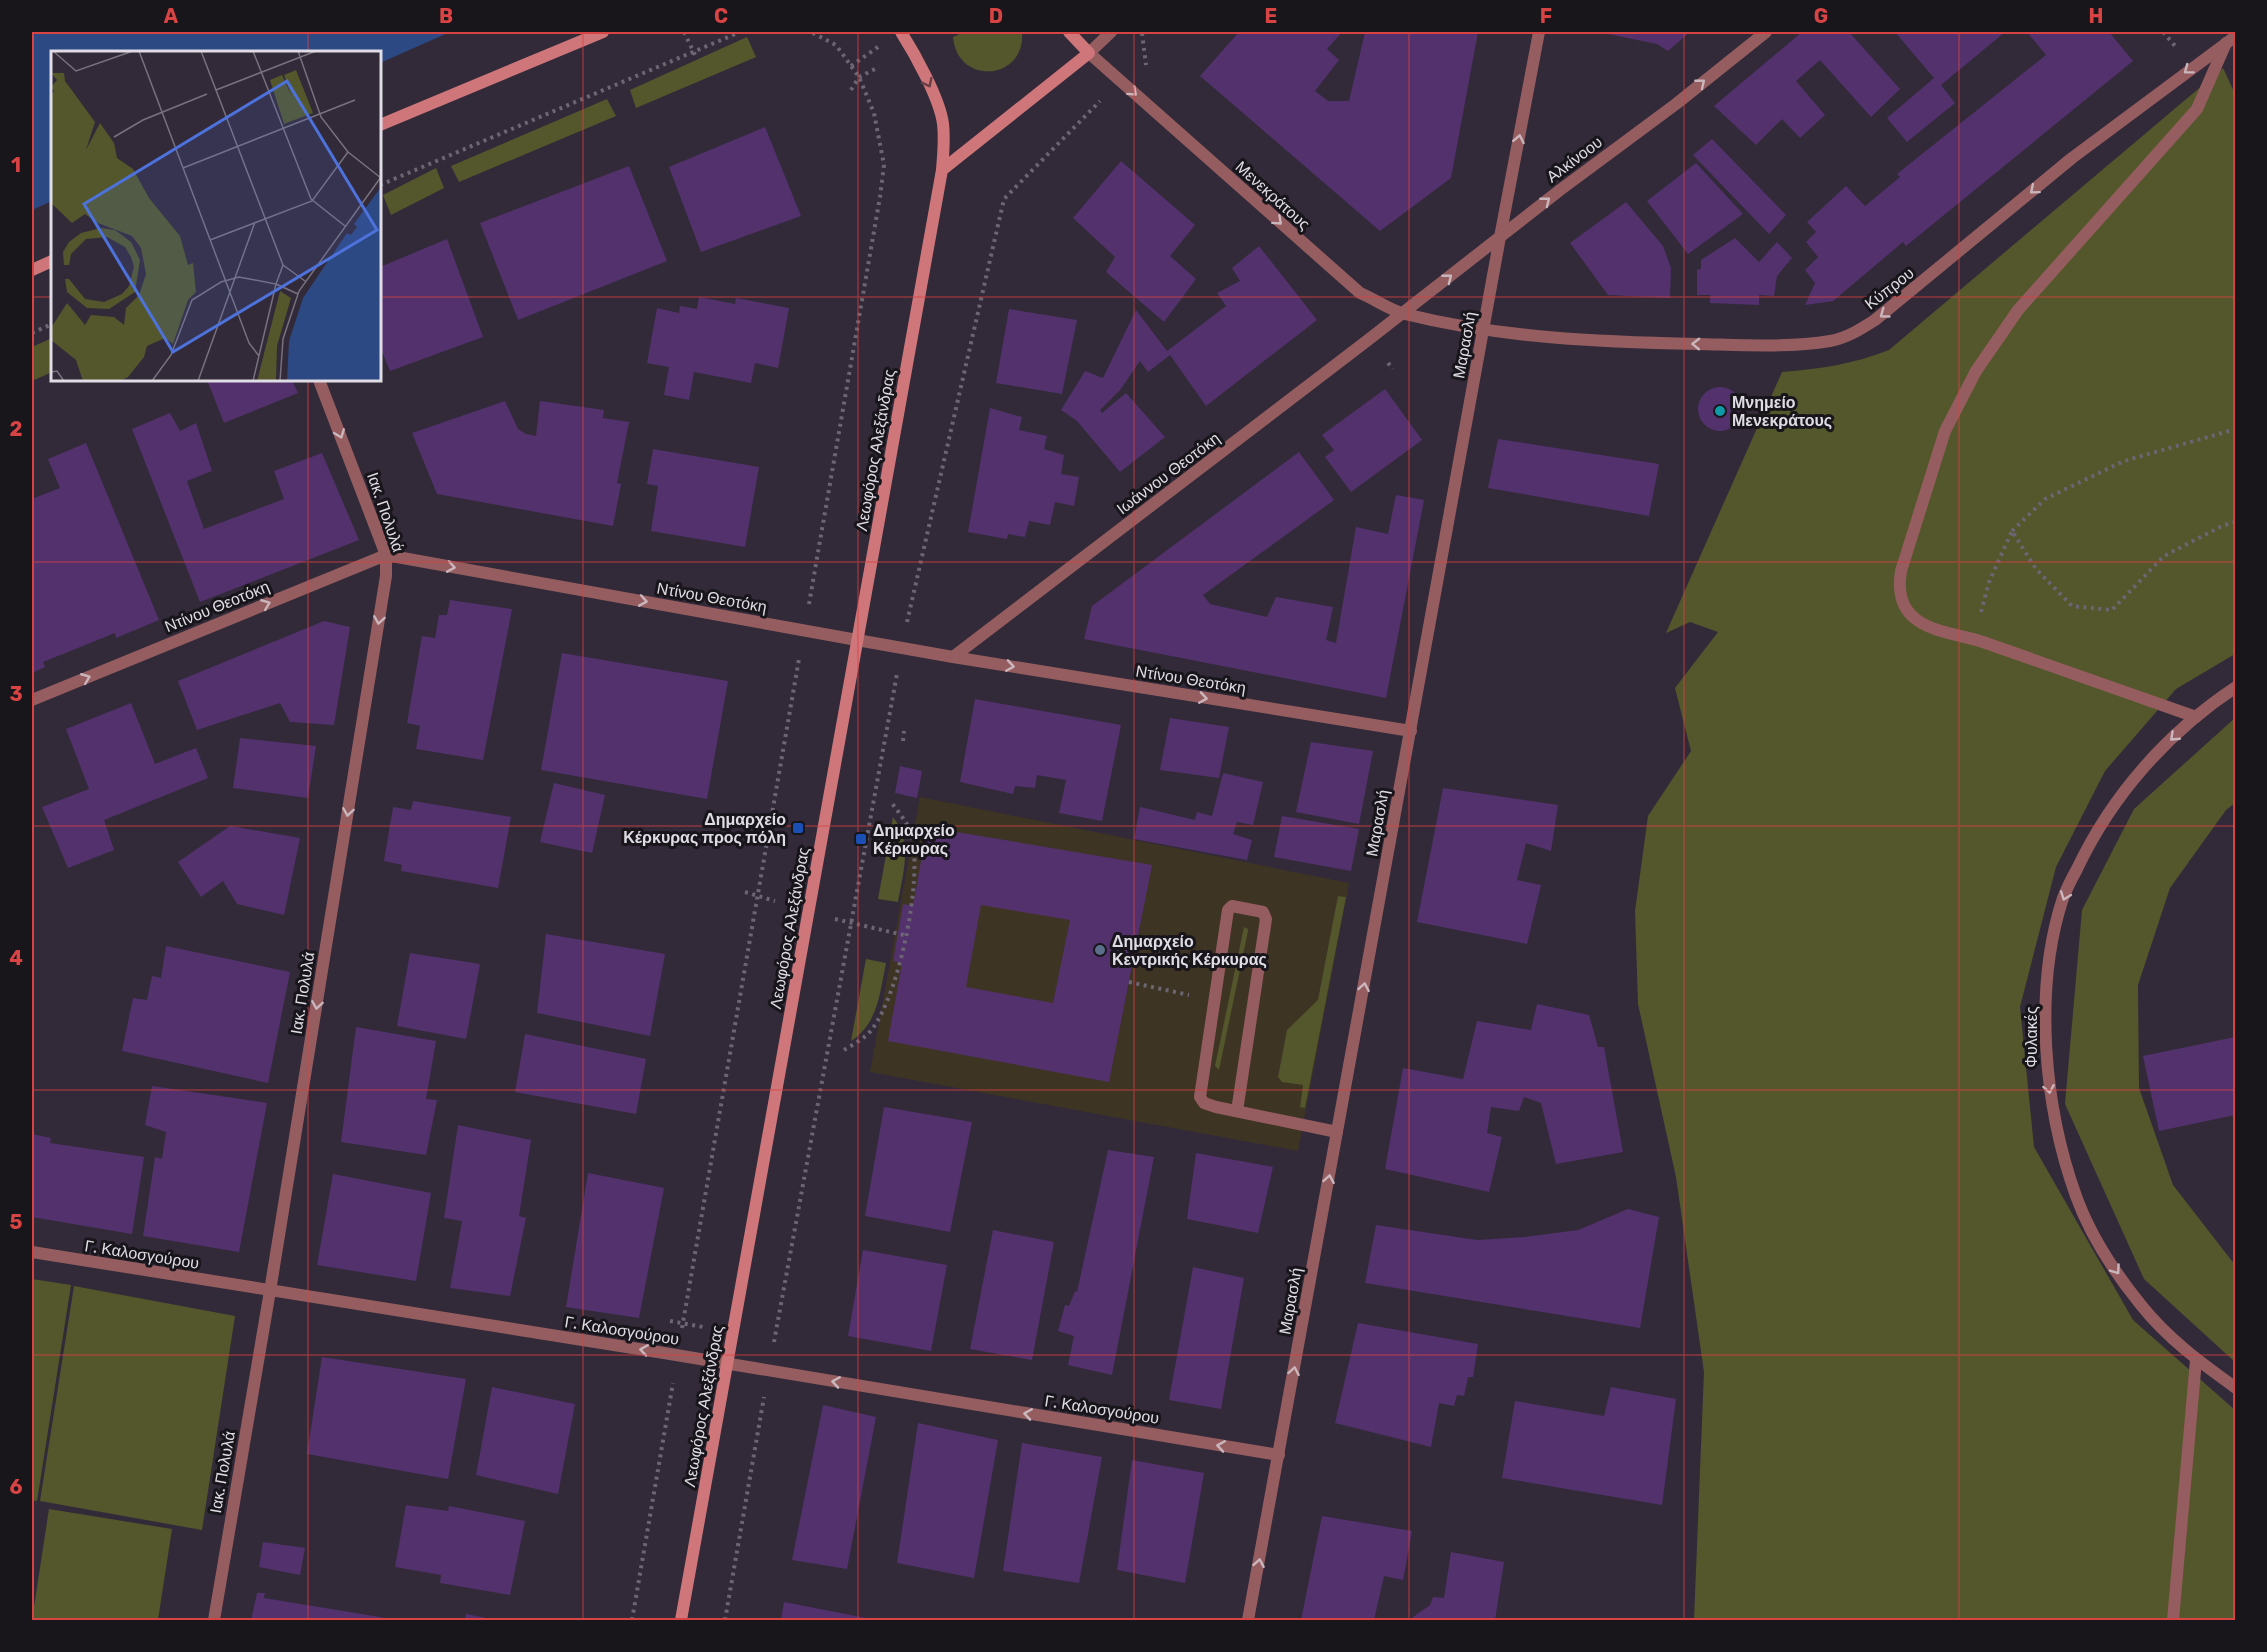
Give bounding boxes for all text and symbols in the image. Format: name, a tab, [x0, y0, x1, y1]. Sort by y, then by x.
text: A	[164, 4, 179, 28]
text: B	[439, 4, 453, 28]
text: C	[714, 4, 728, 28]
text: D	[989, 4, 1003, 28]
text: E	[1265, 4, 1277, 28]
text: F	[1540, 4, 1552, 28]
text: G	[1814, 4, 1828, 28]
text: H	[2089, 4, 2103, 28]
inset map	[51, 51, 381, 381]
one-way arrow	[2183, 63, 2194, 74]
one-way arrow	[921, 77, 932, 88]
one-way arrow	[1695, 80, 1706, 91]
one-way arrow	[1126, 85, 1136, 96]
street label: Αλκίνοου	[1543, 132, 1606, 186]
one-way arrow	[1512, 134, 1525, 144]
text: 1	[11, 153, 21, 177]
street label: Μενεκράτους	[1232, 157, 1314, 234]
one-way arrow	[2030, 182, 2041, 193]
one-way arrow	[1539, 198, 1550, 209]
one-way arrow	[1272, 214, 1282, 225]
street label: Κύπρου	[1861, 263, 1918, 313]
one-way arrow	[1441, 274, 1452, 285]
one-way arrow	[1879, 307, 1890, 318]
street label: Μαρασλή	[1449, 310, 1480, 380]
one-way arrow	[1691, 338, 1700, 350]
street label: Λεωφόρος Αλεξάνδρας	[852, 367, 899, 532]
place label: Μνημείο Μενεκράτους	[1732, 393, 1832, 430]
marker: Μνημείο Μενεκράτους	[1713, 404, 1727, 418]
text: 2	[10, 417, 23, 441]
one-way arrow	[332, 428, 345, 439]
street label: Ιωάννου Θεοτόκη	[1113, 428, 1224, 518]
street label: Ιακ. Πολυλά	[363, 470, 408, 555]
one-way arrow	[445, 560, 455, 573]
street label: Ντίνου Θεοτόκη	[162, 577, 272, 636]
street label: Ντίνου Θεοτόκη	[655, 578, 768, 617]
one-way arrow	[638, 595, 647, 607]
one-way arrow	[260, 599, 271, 611]
one-way arrow	[374, 615, 386, 625]
one-way arrow	[1005, 659, 1015, 672]
street label: Ντίνου Θεοτόκη	[1134, 661, 1247, 698]
one-way arrow	[79, 673, 90, 685]
text: 3	[9, 682, 23, 706]
one-way arrow	[1197, 691, 1207, 704]
one-way arrow	[2171, 730, 2181, 741]
street label: Μαρασλή	[1362, 788, 1393, 858]
one-way arrow	[342, 807, 355, 817]
place label: Δημαρχείο Κέρκυρας προς πόλη	[623, 810, 786, 847]
marker: Δημαρχείο Κέρκυρας προς πόλη	[791, 821, 805, 835]
place label: Δημαρχείο Κέρκυρας	[873, 821, 955, 858]
marker: Δημαρχείο Κέρκυρας	[854, 832, 868, 846]
street label: Λεωφόρος Αλεξάνδρας	[766, 845, 813, 1010]
one-way arrow	[2060, 890, 2072, 901]
place label: Δημαρχείο Κεντρικής Κέρκυρας	[1112, 932, 1267, 969]
marker: Δημαρχείο Κεντρικής Κέρκυρας	[1093, 943, 1107, 957]
text: 4	[9, 946, 23, 970]
street label: Ιακ. Πολυλά	[287, 951, 318, 1036]
one-way arrow	[1357, 983, 1370, 993]
one-way arrow	[311, 1000, 323, 1010]
street label: Φυλακές	[2022, 1006, 2041, 1068]
one-way arrow	[2043, 1084, 2055, 1093]
one-way arrow	[1322, 1175, 1335, 1185]
text: 5	[10, 1210, 23, 1234]
street label: Γ. Καλοσγούρου	[83, 1236, 200, 1273]
one-way arrow	[2109, 1264, 2120, 1275]
street label: Μαρασλή	[1275, 1266, 1306, 1336]
street label: Γ. Καλοσγούρου	[563, 1312, 680, 1349]
street label: Λεωφόρος Αλεξάνδρας	[680, 1323, 727, 1488]
one-way arrow	[639, 1344, 649, 1357]
one-way arrow	[1287, 1366, 1300, 1376]
one-way arrow	[831, 1377, 841, 1389]
street label: Γ. Καλοσγούρου	[1043, 1391, 1160, 1428]
one-way arrow	[1024, 1408, 1034, 1421]
street label: Ιακ. Πολυλά	[206, 1429, 239, 1515]
one-way arrow	[1216, 1440, 1225, 1452]
text: 6	[9, 1475, 23, 1499]
one-way arrow	[1252, 1558, 1265, 1568]

